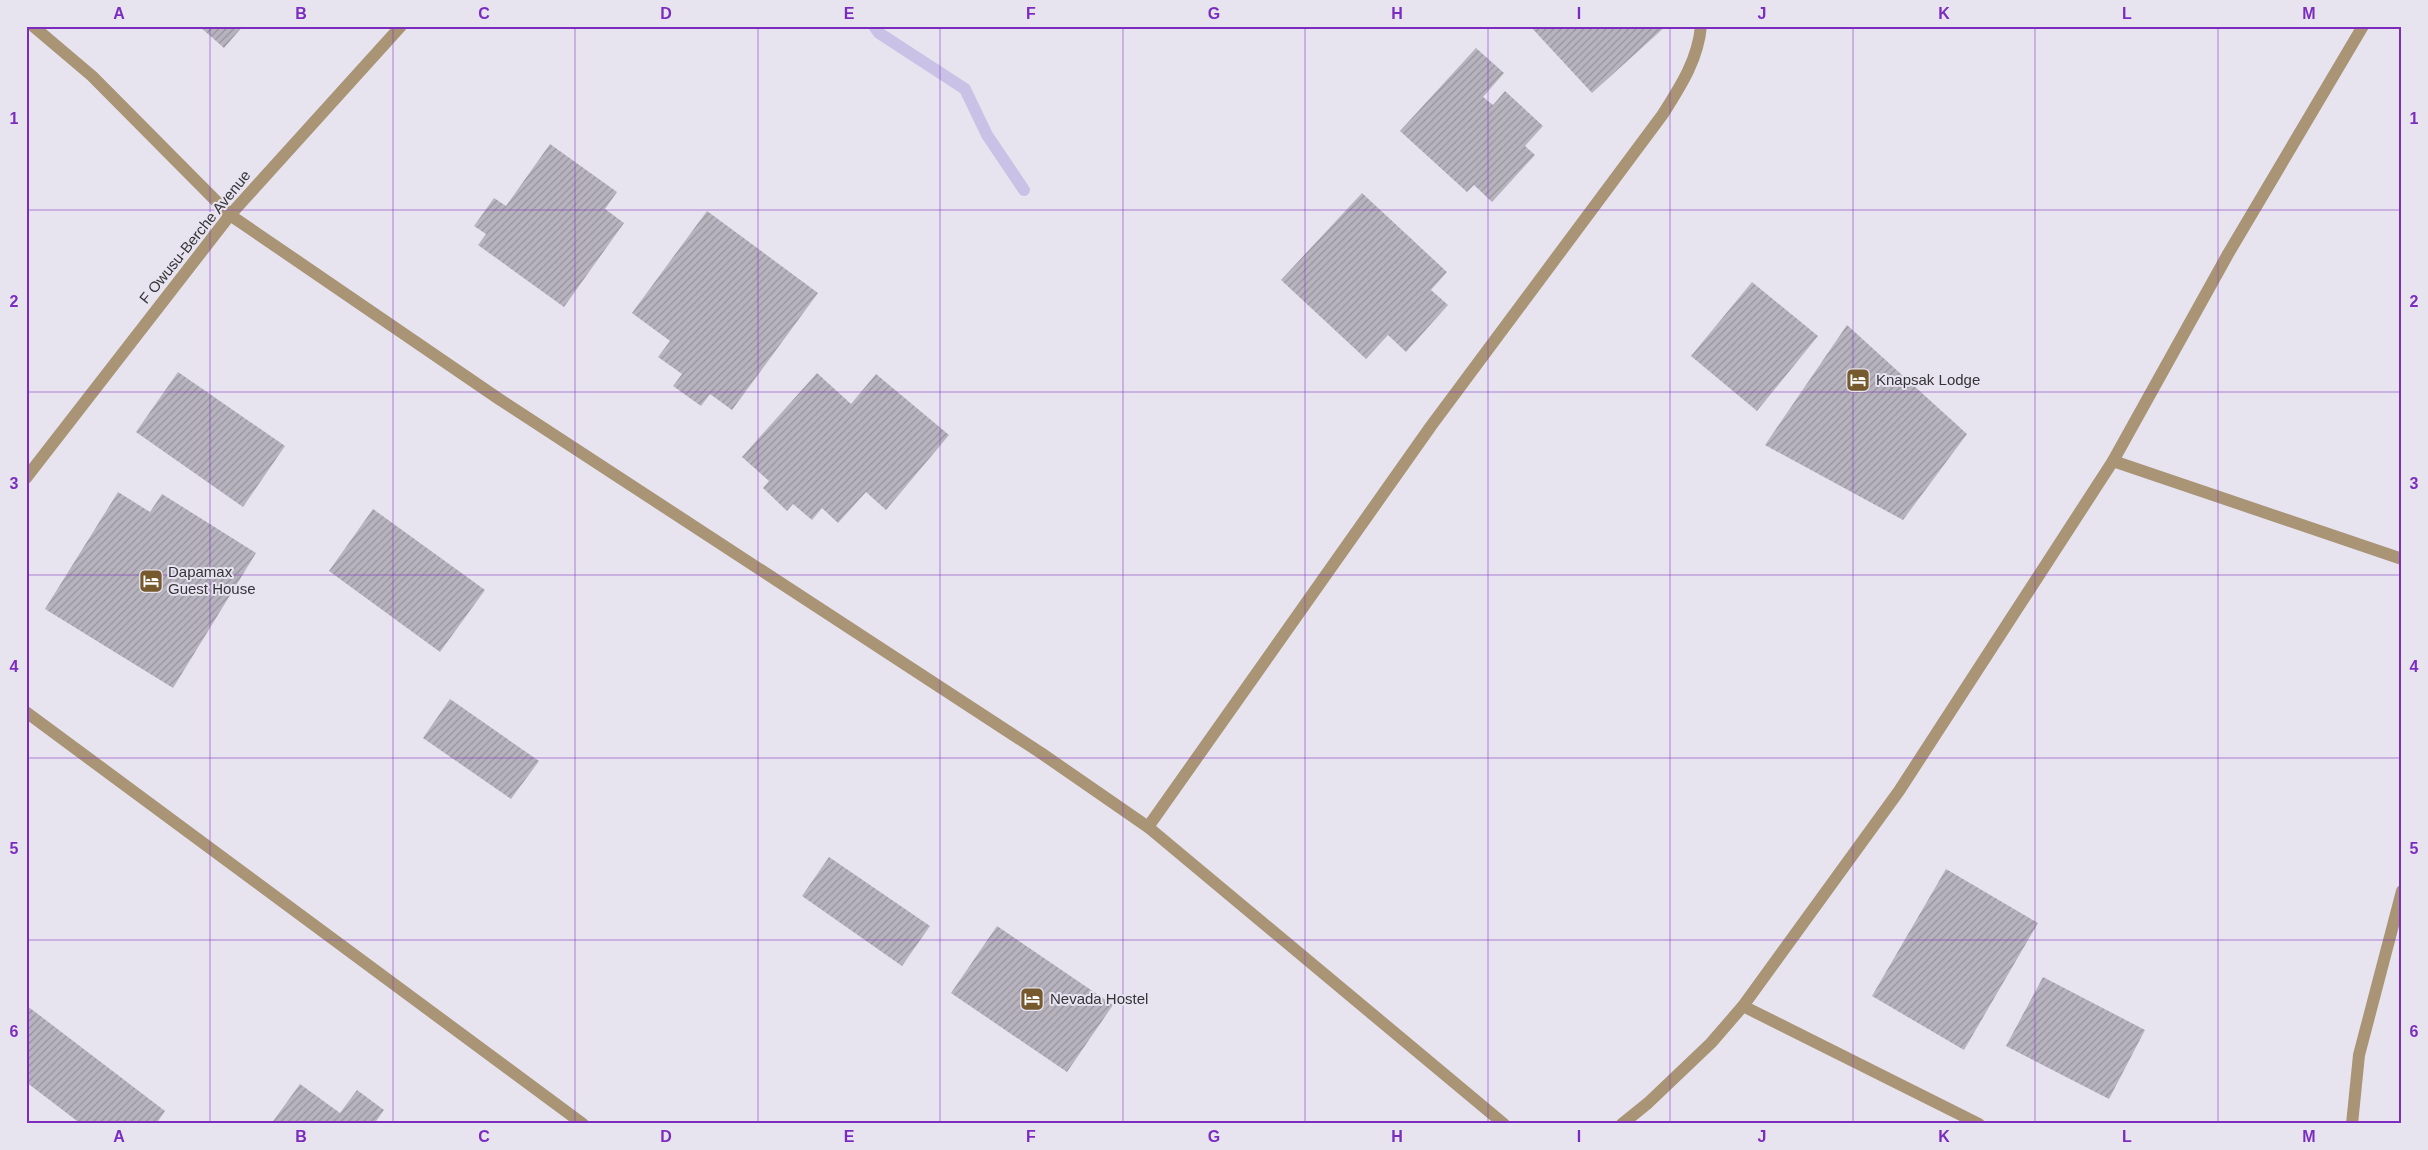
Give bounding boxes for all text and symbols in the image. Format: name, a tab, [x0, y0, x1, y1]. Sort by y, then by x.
text: A	[113, 5, 125, 22]
text: B	[295, 5, 307, 22]
text: C	[478, 5, 490, 22]
text: D	[660, 5, 672, 22]
text: E	[844, 5, 855, 22]
text: F	[1026, 5, 1036, 22]
text: G	[1208, 5, 1220, 22]
text: H	[1391, 5, 1403, 22]
text: I	[1577, 5, 1581, 22]
text: J	[1758, 5, 1766, 22]
text: K	[1938, 5, 1950, 22]
text: L	[2122, 5, 2132, 22]
text: M	[2302, 5, 2316, 22]
text: 1	[10, 110, 19, 127]
text: 1	[2410, 110, 2419, 127]
street label: F Owusu-Berche Avenue	[136, 167, 254, 307]
text: 2	[10, 293, 19, 310]
text: 2	[2410, 293, 2419, 310]
hotel icon: Knapsak Lodge	[1845, 367, 1871, 393]
place label: Knapsak Lodge	[1876, 371, 1980, 388]
text: 3	[10, 475, 19, 492]
text: 3	[2410, 475, 2419, 492]
place label: Dapamax Guest House	[168, 563, 256, 597]
hotel icon: Dapamax Guest House	[138, 568, 164, 594]
text: 4	[10, 658, 19, 675]
text: 4	[2410, 658, 2419, 675]
text: 5	[10, 840, 19, 857]
text: 5	[2410, 840, 2419, 857]
hotel icon: Nevada Hostel	[1019, 986, 1045, 1012]
place label: Nevada Hostel	[1050, 990, 1148, 1007]
text: 6	[10, 1023, 19, 1040]
text: 6	[2410, 1023, 2419, 1040]
text: A	[113, 1128, 125, 1145]
text: B	[295, 1128, 307, 1145]
text: C	[478, 1128, 490, 1145]
text: D	[660, 1128, 672, 1145]
text: E	[844, 1128, 855, 1145]
text: F	[1026, 1128, 1036, 1145]
text: G	[1208, 1128, 1220, 1145]
text: H	[1391, 1128, 1403, 1145]
text: I	[1577, 1128, 1581, 1145]
text: J	[1758, 1128, 1766, 1145]
text: K	[1938, 1128, 1950, 1145]
text: L	[2122, 1128, 2132, 1145]
text: M	[2302, 1128, 2316, 1145]

